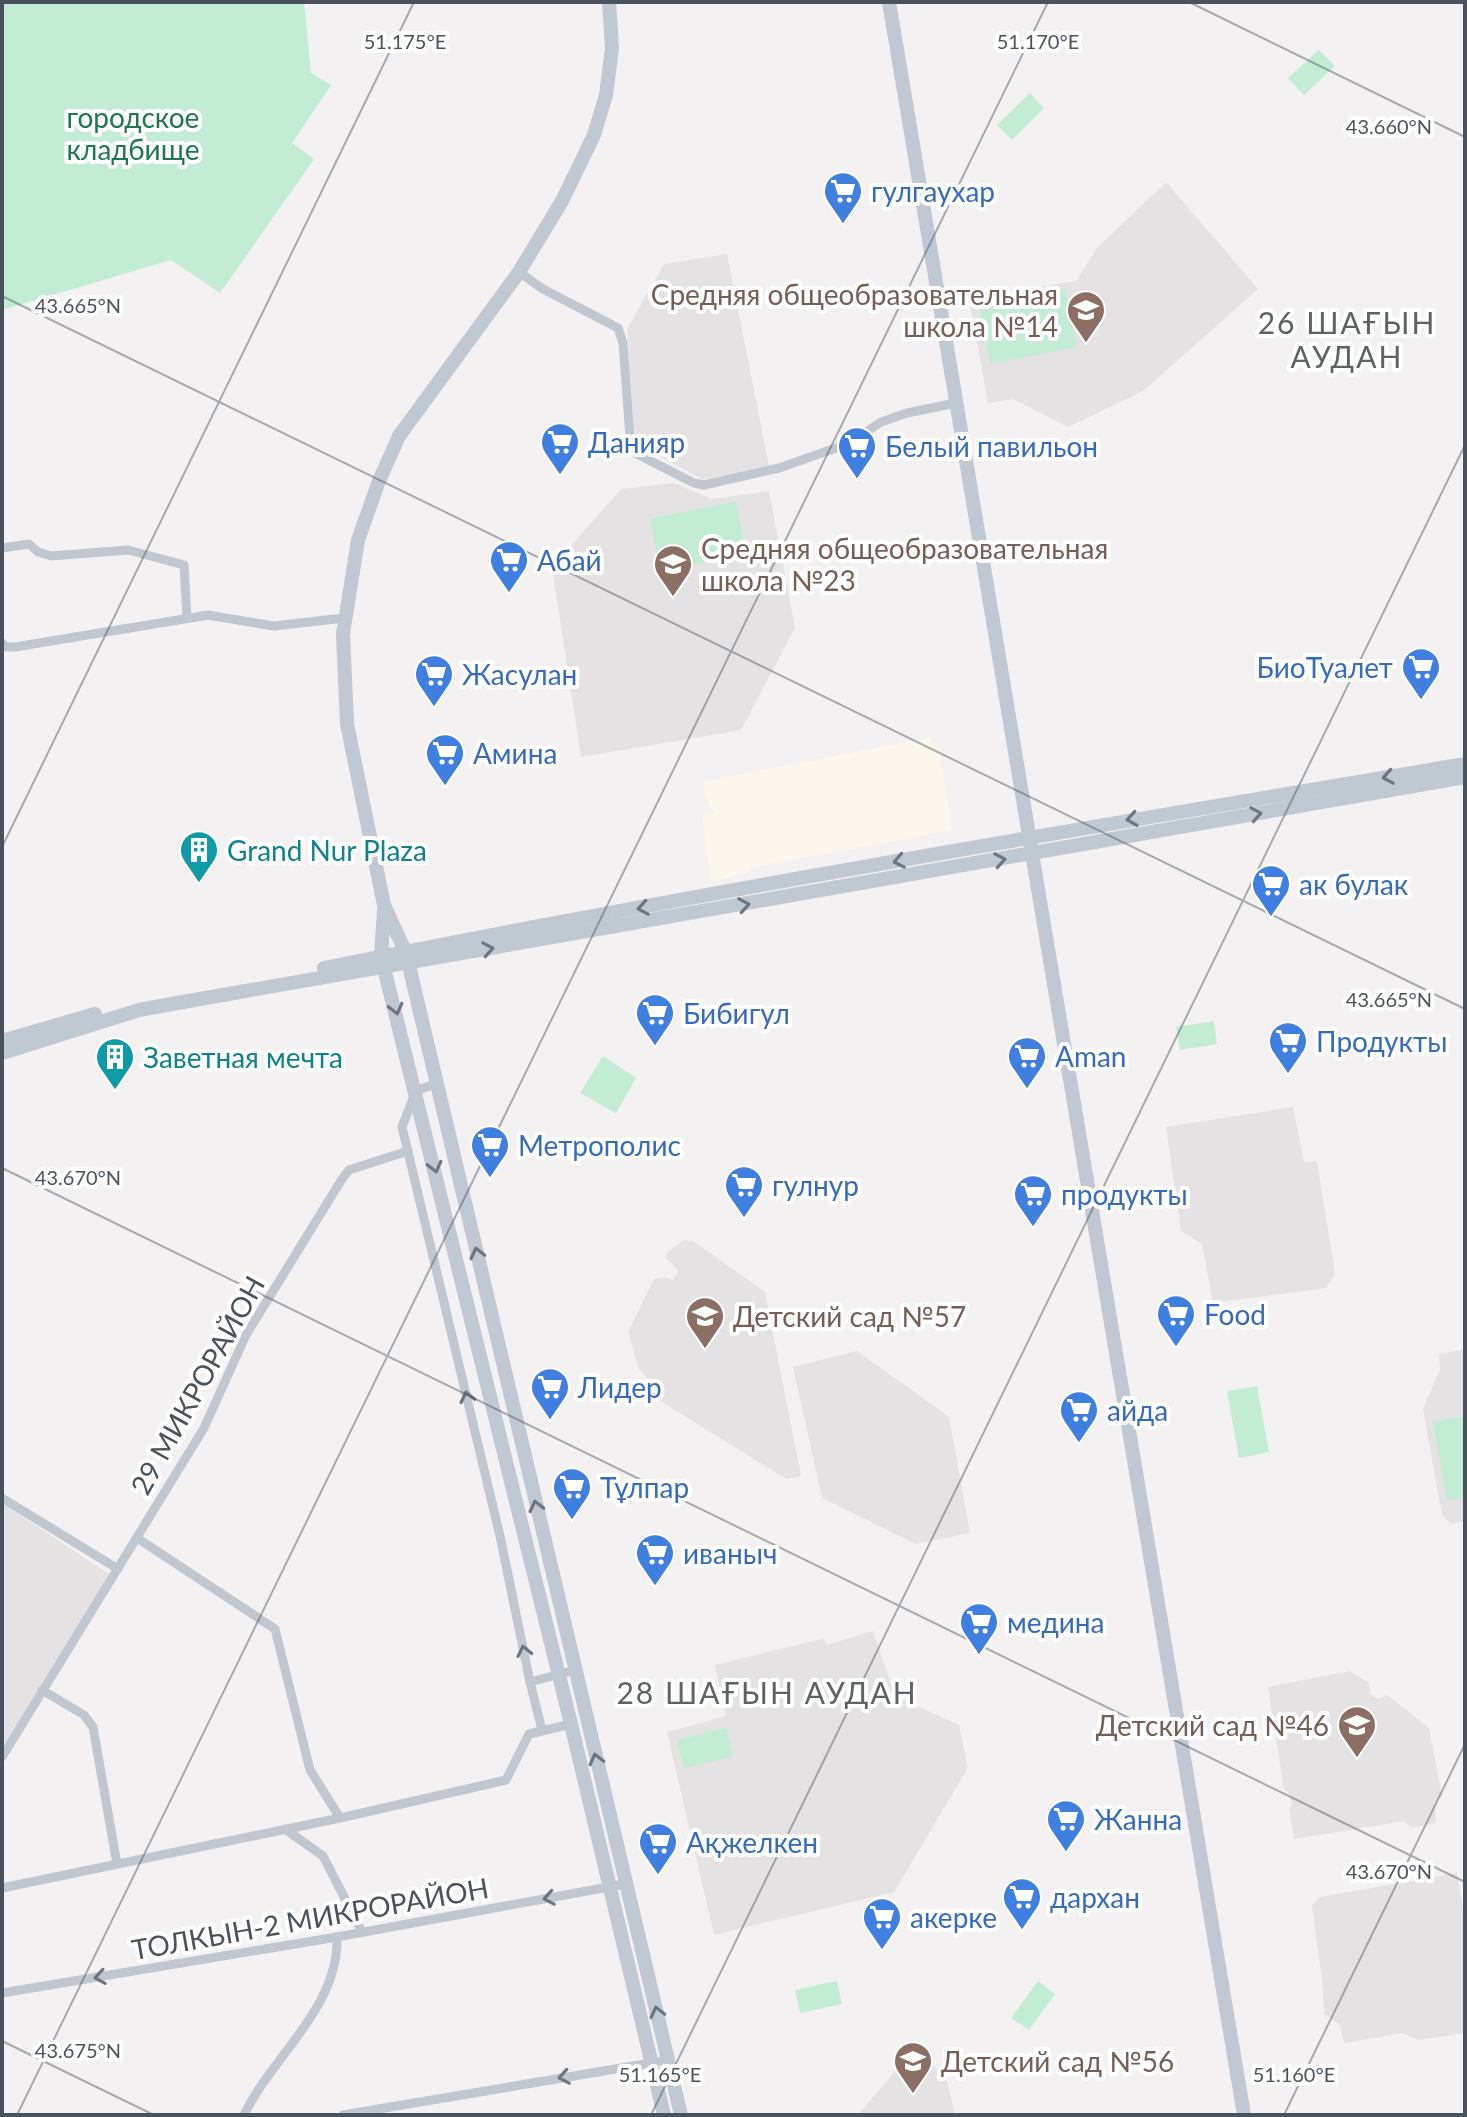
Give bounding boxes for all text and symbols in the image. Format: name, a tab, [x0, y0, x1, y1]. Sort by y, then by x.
text: 51.175°E	[364, 29, 446, 53]
text: 51.170°E	[997, 29, 1079, 53]
park label: городское кладбище	[67, 100, 199, 166]
text: 43.660°N	[1346, 114, 1432, 138]
supermarket icon: гулгаухар	[822, 170, 864, 225]
place label: гулгаухар	[871, 174, 995, 208]
place label: Cредняя общеобразовательная школа №14	[651, 277, 1058, 343]
school or university icon: Cредняя общеобразовательная школа №14	[1065, 289, 1107, 344]
text: 43.665°N	[35, 293, 121, 317]
district label: 26 ШАҒЫН АУДАН	[1258, 304, 1436, 374]
supermarket icon: Данияр	[539, 421, 581, 476]
place label: Данияр	[588, 425, 685, 459]
supermarket icon: Белый павильон	[836, 425, 878, 480]
place label: Белый павильон	[885, 429, 1098, 463]
place label: Средняя общеобразовательная школа №23	[701, 531, 1108, 597]
supermarket icon: Абай	[488, 539, 530, 594]
place label: Абай	[537, 543, 602, 577]
school or university icon: Средняя общеобразовательная школа №23	[652, 543, 694, 598]
supermarket icon: БиоТуалет	[1400, 646, 1442, 701]
place label: БиоТуалет	[1257, 650, 1393, 684]
supermarket icon: Жасулан	[413, 653, 455, 708]
place label: Жасулан	[462, 657, 577, 691]
supermarket icon: Амина	[424, 732, 466, 787]
place label: Амина	[473, 736, 557, 770]
one-way arrow	[1381, 768, 1395, 785]
one-way arrow	[1249, 807, 1263, 824]
one-way arrow	[1125, 810, 1138, 827]
building icon: Grand Nur Plaza	[178, 829, 220, 884]
place label: Grand Nur Plaza	[227, 833, 427, 867]
one-way arrow	[892, 852, 906, 869]
one-way arrow	[994, 852, 1007, 869]
supermarket icon: ак булак	[1250, 863, 1292, 918]
place label: ак булак	[1299, 867, 1409, 901]
one-way arrow	[738, 897, 751, 914]
one-way arrow	[636, 898, 650, 915]
one-way arrow	[481, 942, 495, 959]
text: 43.665°N	[1346, 987, 1432, 1011]
supermarket icon: Бибигул	[634, 992, 676, 1047]
place label: Бибигул	[683, 996, 790, 1030]
one-way arrow	[386, 1002, 403, 1016]
supermarket icon: Продукты	[1267, 1020, 1309, 1075]
place label: Продукты	[1316, 1024, 1447, 1058]
supermarket icon: Aman	[1006, 1035, 1048, 1090]
building icon: Заветная мечта	[94, 1036, 136, 1091]
place label: Aman	[1055, 1039, 1126, 1073]
place label: Заветная мечта	[143, 1040, 343, 1074]
supermarket icon: Метрополис	[469, 1124, 511, 1179]
place label: Метрополис	[518, 1128, 681, 1162]
one-way arrow	[425, 1160, 442, 1173]
supermarket icon: гулнур	[723, 1164, 765, 1219]
text: 43.670°N	[35, 1165, 121, 1189]
place label: гулнур	[772, 1168, 859, 1202]
supermarket icon: продукты	[1012, 1173, 1054, 1228]
place label: продукты	[1061, 1177, 1188, 1211]
one-way arrow	[469, 1247, 486, 1260]
street label: 29 МИКРОРАЙОН	[123, 1270, 271, 1500]
supermarket icon: Food	[1155, 1293, 1197, 1348]
school or university icon: Детский сад №57	[684, 1295, 726, 1350]
place label: Food	[1204, 1297, 1266, 1331]
place label: Детский сад №57	[733, 1299, 966, 1333]
supermarket icon: Лидер	[529, 1366, 571, 1421]
place label: Лидер	[577, 1370, 662, 1404]
supermarket icon: айда	[1058, 1389, 1100, 1444]
one-way arrow	[459, 1391, 476, 1405]
place label: айда	[1107, 1393, 1168, 1427]
supermarket icon: Тұлпар	[551, 1466, 593, 1521]
place label: Тұлпар	[600, 1470, 689, 1504]
one-way arrow	[528, 1500, 545, 1513]
supermarket icon: иваныч	[634, 1532, 676, 1587]
place label: иваныч	[683, 1536, 777, 1570]
supermarket icon: медина	[958, 1601, 1000, 1656]
place label: медина	[1007, 1605, 1105, 1639]
one-way arrow	[516, 1645, 533, 1658]
district label: 28 ШАҒЫН АУДАН	[616, 1674, 918, 1710]
school or university icon: Детский сад №46	[1336, 1704, 1378, 1759]
place label: Детский сад №46	[1096, 1708, 1329, 1742]
one-way arrow	[588, 1753, 605, 1766]
supermarket icon: Жанна	[1045, 1798, 1087, 1853]
place label: Жанна	[1094, 1802, 1182, 1836]
supermarket icon: Ақжелкен	[637, 1821, 679, 1876]
place label: Ақжелкен	[686, 1825, 818, 1859]
text: 43.670°N	[1346, 1859, 1432, 1883]
street label: ТОЛКЫН-2 МИКРОРАЙОН	[129, 1870, 491, 1966]
supermarket icon: дархан	[1001, 1876, 1043, 1931]
place label: дархан	[1050, 1880, 1140, 1914]
one-way arrow	[542, 1888, 555, 1905]
supermarket icon: акерке	[861, 1896, 903, 1951]
place label: акерке	[910, 1900, 997, 1934]
one-way arrow	[93, 1968, 106, 1985]
one-way arrow	[650, 2005, 667, 2019]
text: 43.675°N	[35, 2038, 121, 2062]
school or university icon: Детский сад №56	[892, 2040, 934, 2095]
place label: Детский сад №56	[941, 2044, 1174, 2078]
text: 51.165°E	[619, 2062, 701, 2086]
text: 51.160°E	[1253, 2062, 1335, 2086]
one-way arrow	[557, 2068, 571, 2085]

